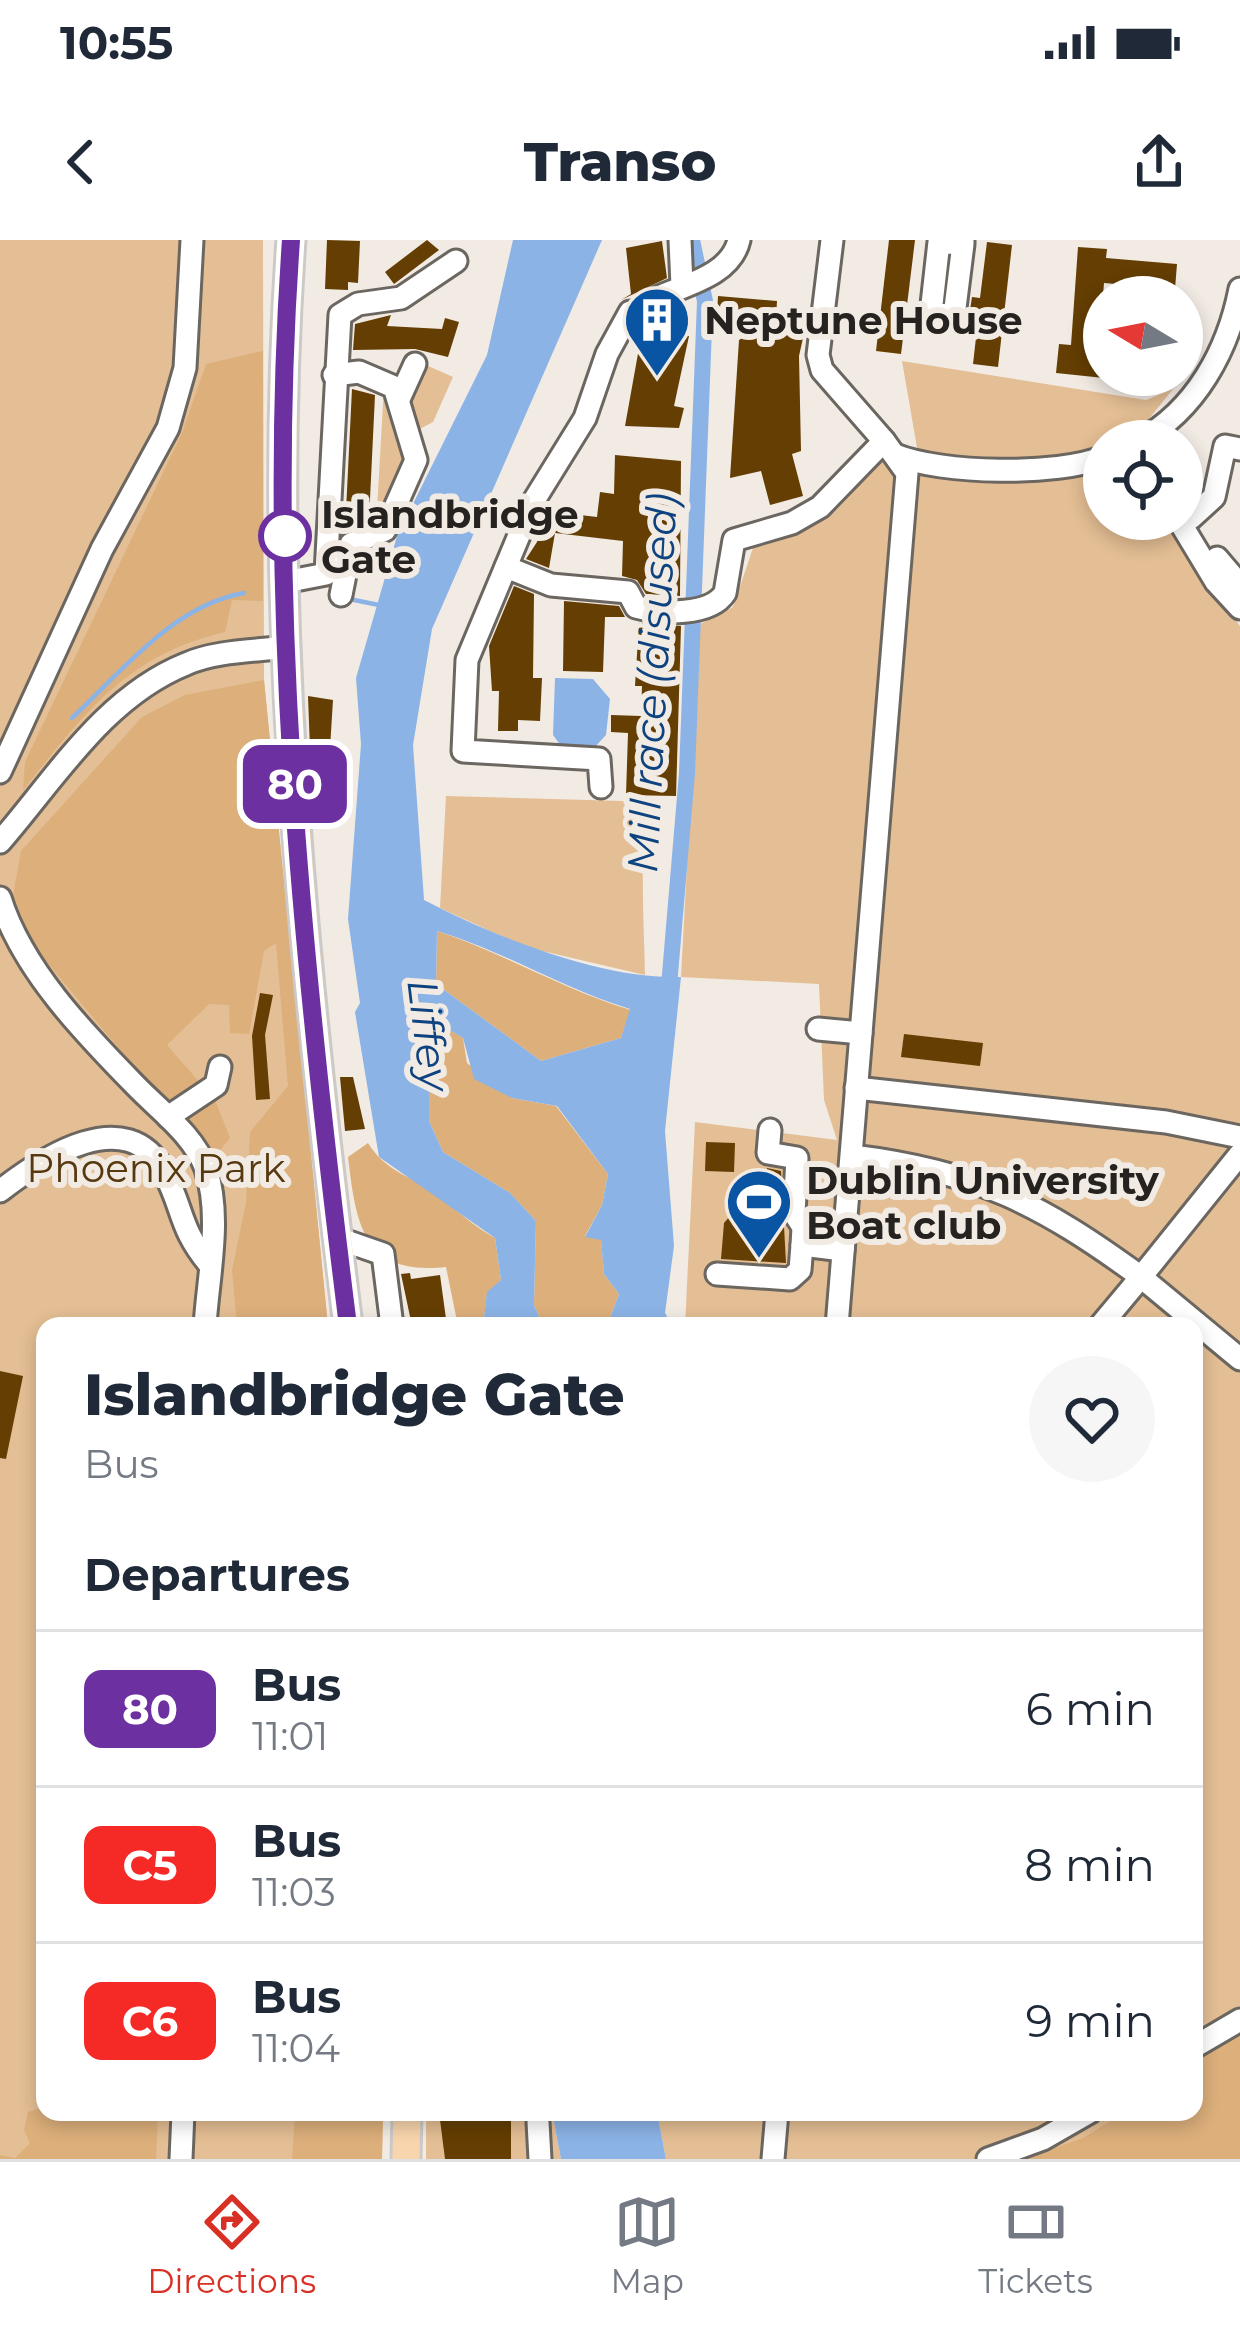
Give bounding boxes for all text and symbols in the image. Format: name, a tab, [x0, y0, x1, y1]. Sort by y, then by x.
text: 10:55	[60, 15, 173, 70]
icon: back	[48, 129, 114, 195]
text: Transo	[524, 129, 716, 195]
icon: share	[1126, 129, 1192, 195]
north arrow	[1083, 276, 1203, 396]
map controls	[1083, 276, 1203, 540]
building icon: Neptune House	[622, 285, 692, 379]
place label: Neptune House	[704, 296, 1023, 344]
button: locate	[1083, 420, 1203, 540]
place label: Islandbridge Gate	[321, 490, 579, 583]
water label: Mill race (disused)	[616, 492, 688, 874]
marker: Islandbridge Gate	[260, 511, 310, 561]
line badge: 80	[241, 745, 349, 823]
text: 80	[267, 758, 323, 810]
water label: Liffey	[396, 976, 462, 1096]
park label: Phoenix Park	[26, 1144, 286, 1192]
place label: Dublin University Boat club	[806, 1156, 1159, 1249]
sports icon: Dublin University Boat club	[724, 1167, 794, 1261]
button: heart	[1029, 1356, 1155, 1482]
text: Islandbridge Gate	[84, 1360, 625, 1429]
text: Bus	[84, 1440, 159, 1488]
text: Departures	[84, 1547, 350, 1602]
text: Bus	[252, 1657, 341, 1712]
text: 6 min	[1026, 1681, 1155, 1736]
text: 80	[122, 1683, 178, 1735]
text: 11:01	[252, 1712, 328, 1760]
text: Bus	[252, 1813, 341, 1868]
text: 8 min	[1024, 1837, 1155, 1892]
text: C5	[123, 1839, 177, 1891]
text: 11:03	[252, 1868, 336, 1916]
text: Bus	[252, 1969, 341, 2024]
text: 9 min	[1026, 1993, 1155, 2048]
text: C6	[122, 1995, 178, 2047]
text: 11:04	[252, 2024, 340, 2072]
tab: Directions	[147, 2189, 316, 2301]
tab: Map	[611, 2189, 684, 2301]
tab: Tickets	[978, 2189, 1093, 2301]

